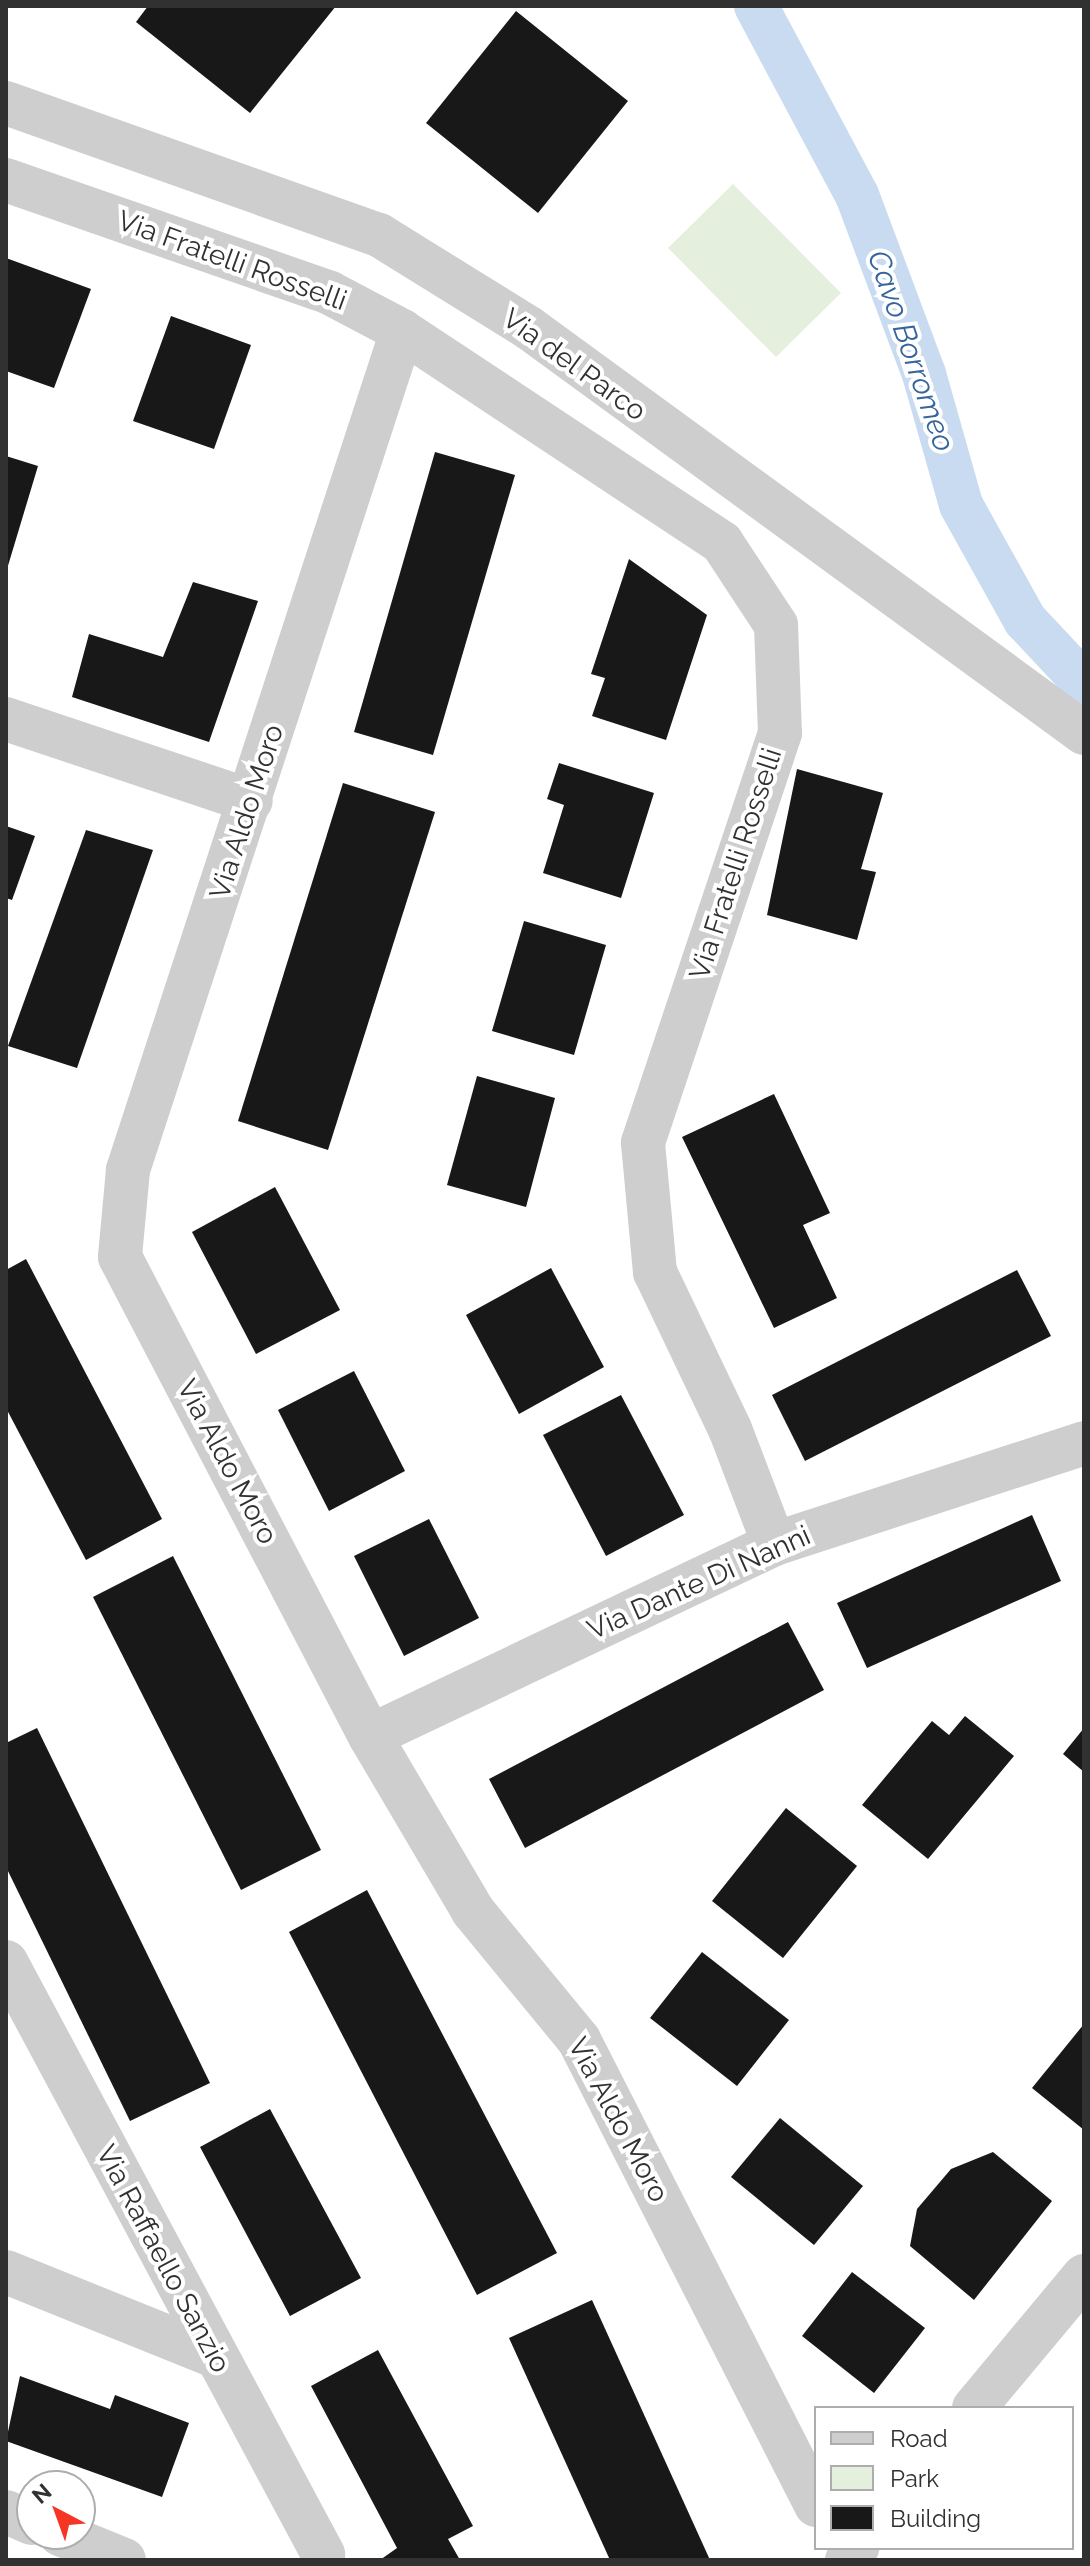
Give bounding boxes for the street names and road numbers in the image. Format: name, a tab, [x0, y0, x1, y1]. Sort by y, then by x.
street label: Via Fratelli Rosselli	[113, 204, 351, 318]
street label: Via del Parco	[495, 301, 653, 429]
street label: Via Aldo Moro	[203, 720, 291, 904]
street label: Via Fratelli Rosselli	[683, 744, 789, 984]
street label: Via Aldo Moro	[169, 1374, 285, 1550]
street label: Via Dante Di Nanni	[582, 1519, 816, 1647]
street label: Via Aldo Moro	[560, 2032, 676, 2208]
street label: Via Raffaello Sanzio	[89, 2140, 237, 2378]

